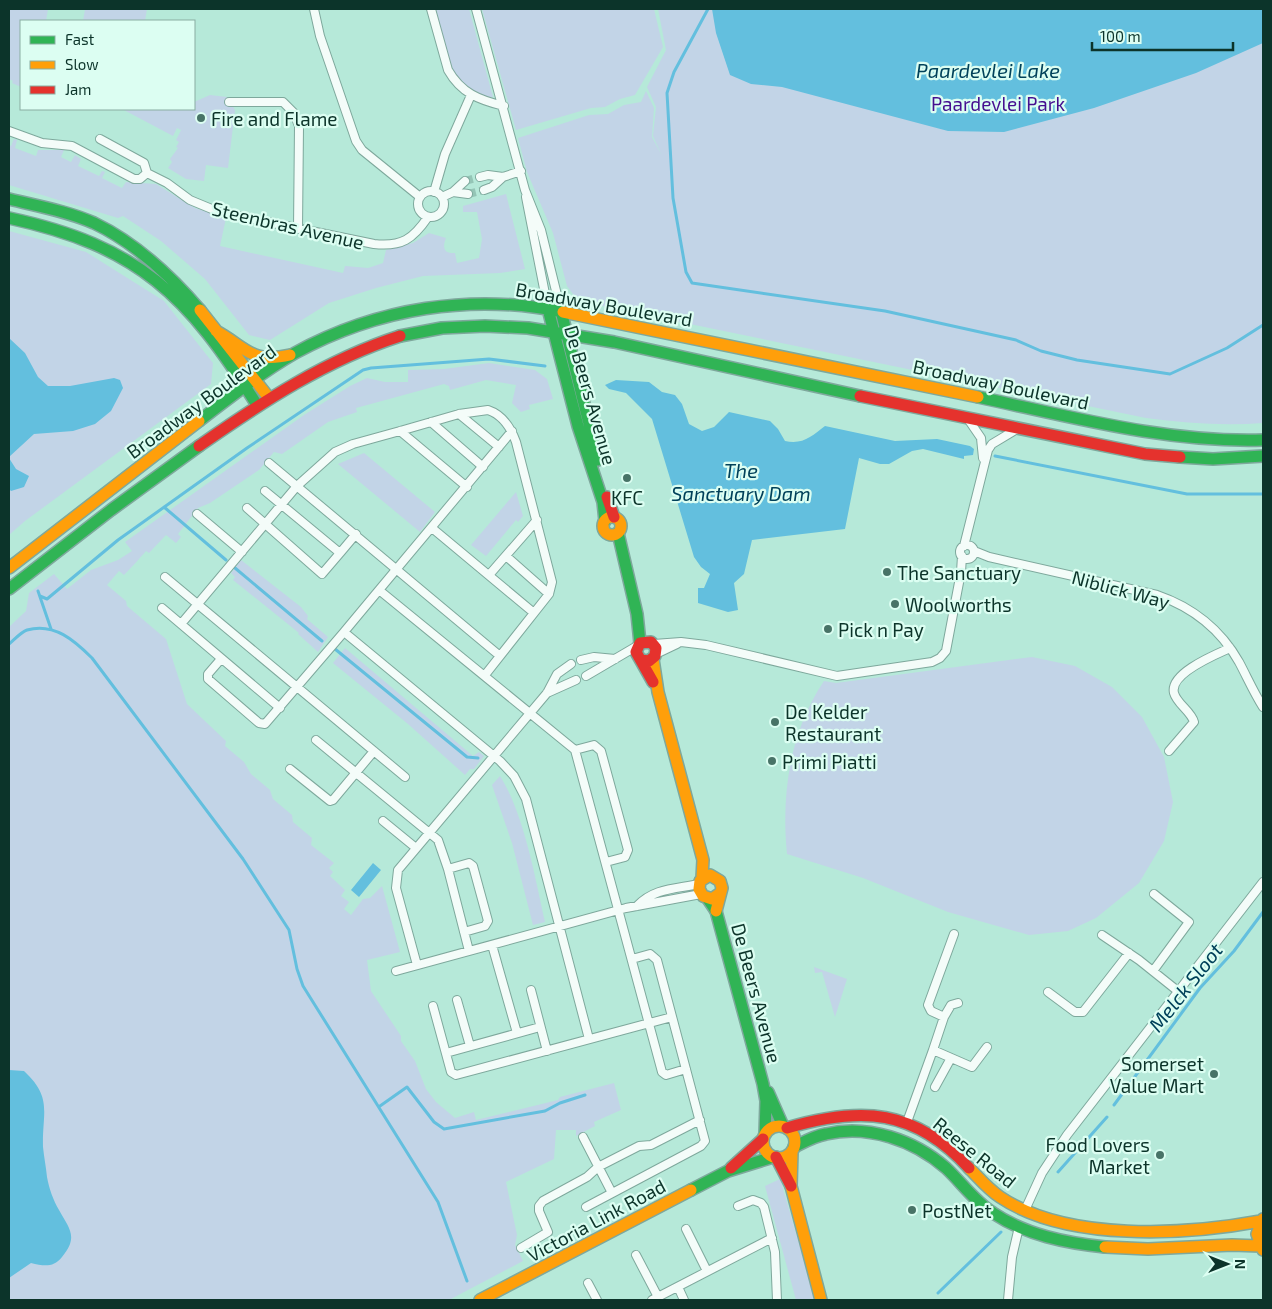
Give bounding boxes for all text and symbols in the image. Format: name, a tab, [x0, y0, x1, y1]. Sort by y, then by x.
legend	[20, 20, 195, 110]
scale bar	[1092, 20, 1233, 52]
text: 100 m	[1100, 27, 1141, 45]
text: Fast	[65, 30, 95, 48]
text: Slow	[65, 55, 99, 73]
water label: Paardevlei Lake	[916, 58, 1060, 82]
text: Jam	[65, 80, 91, 98]
park label: Paardevlei Park	[931, 92, 1065, 115]
place label: Fire and Flame	[211, 107, 338, 130]
marker: Fire and Flame	[195, 112, 207, 124]
street label: Steenbras Avenue	[210, 196, 366, 254]
street label: Broadway Boulevard	[514, 277, 694, 331]
street label: De Beers Avenue	[560, 323, 622, 467]
street label: Broadway Boulevard	[122, 339, 280, 463]
street label: Broadway Boulevard	[911, 354, 1091, 414]
water label: The Sanctuary Dam	[671, 458, 811, 506]
marker: KFC	[621, 472, 633, 484]
place label: KFC	[611, 486, 643, 509]
place label: The Sanctuary	[897, 561, 1021, 584]
street label: Niblick Way	[1070, 565, 1172, 613]
marker: The Sanctuary	[881, 566, 893, 578]
place label: Woolworths	[905, 593, 1012, 616]
marker: Woolworths	[889, 598, 901, 610]
place label: Pick n Pay	[838, 618, 924, 641]
marker: Pick n Pay	[822, 623, 834, 635]
place label: De Kelder Restaurant	[785, 700, 881, 745]
marker: De Kelder Restaurant	[769, 716, 781, 728]
place label: Primi Piatti	[782, 750, 877, 773]
marker: Primi Piatti	[766, 755, 778, 767]
street label: De Beers Avenue	[727, 920, 787, 1066]
water label: Melck Sloot	[1143, 938, 1227, 1036]
place label: Somerset Value Mart	[1110, 1052, 1204, 1097]
marker: Somerset Value Mart	[1208, 1068, 1220, 1080]
street label: Reese Road	[929, 1112, 1021, 1192]
place label: Food Lovers Market	[1046, 1133, 1150, 1178]
marker: Food Lovers Market	[1154, 1149, 1166, 1161]
street label: Victoria Link Road	[523, 1174, 669, 1266]
place label: PostNet	[922, 1199, 992, 1222]
marker: PostNet	[906, 1204, 918, 1216]
north arrow	[1202, 1239, 1252, 1289]
text: N	[1232, 1259, 1249, 1269]

